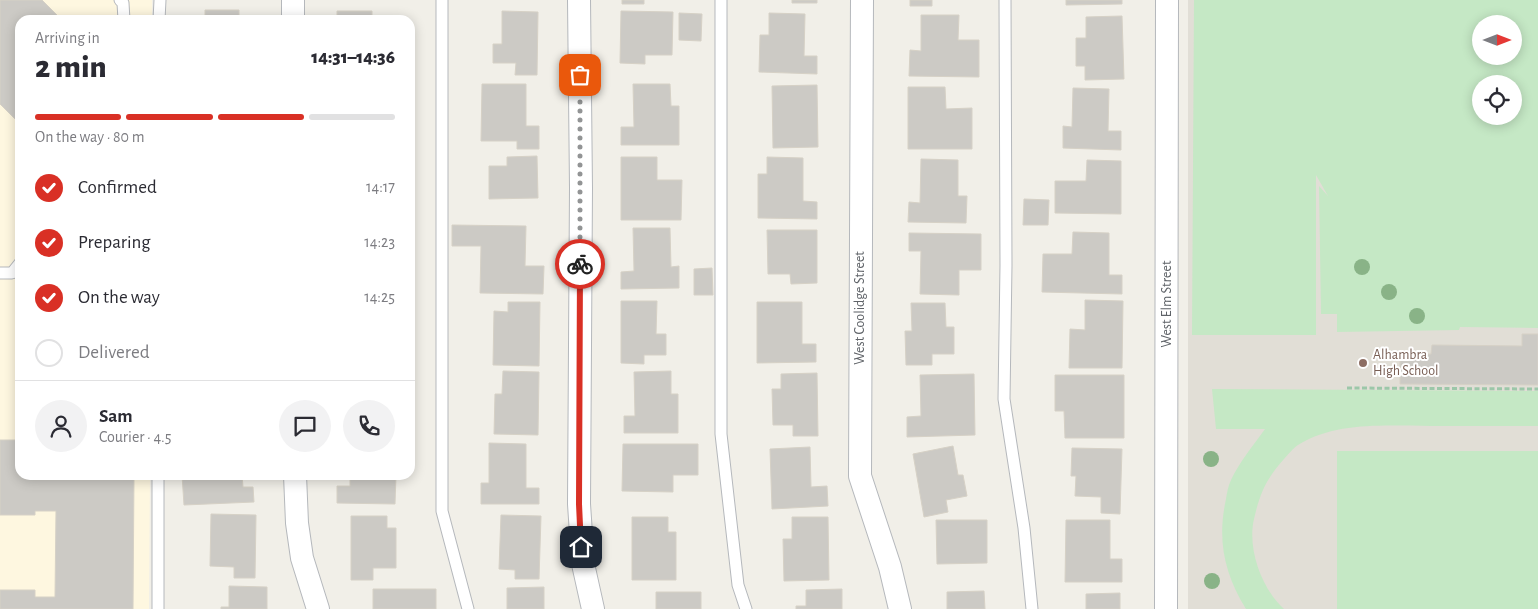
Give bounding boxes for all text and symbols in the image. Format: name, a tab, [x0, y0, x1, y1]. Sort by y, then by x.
north arrow	[1472, 15, 1522, 65]
map controls	[1472, 15, 1522, 125]
text: Arriving in	[35, 30, 100, 46]
text: 14:31–14:36	[311, 48, 395, 67]
text: 2 min	[35, 51, 107, 83]
pin	[559, 54, 601, 96]
icon: bag	[566, 61, 594, 89]
button: locate	[1472, 75, 1522, 125]
text: On the way · 80 m	[35, 129, 144, 145]
icon: check	[35, 174, 63, 202]
text: Confirmed	[78, 178, 157, 197]
text: 14:17	[366, 179, 395, 195]
icon: check	[35, 229, 63, 257]
text: Preparing	[78, 233, 151, 252]
text: 14:23	[364, 234, 395, 250]
courier	[555, 239, 605, 289]
icon: bike	[566, 250, 594, 278]
street label: West Coolidge Street	[853, 251, 867, 365]
street label: West Elm Street	[1160, 260, 1174, 347]
icon: check	[35, 284, 63, 312]
text: On the way	[78, 288, 160, 307]
text: 14:25	[364, 289, 395, 305]
text: Delivered	[78, 343, 150, 362]
place label: Alhambra High School	[1373, 348, 1439, 378]
marker: Alhambra High School	[1357, 357, 1369, 369]
button: person	[35, 400, 87, 452]
button: chat	[279, 400, 331, 452]
button: phone	[343, 400, 395, 452]
text: Sam	[99, 407, 133, 426]
text: Courier · 4.5	[99, 429, 171, 445]
pin	[560, 526, 602, 568]
icon: home	[567, 533, 595, 561]

